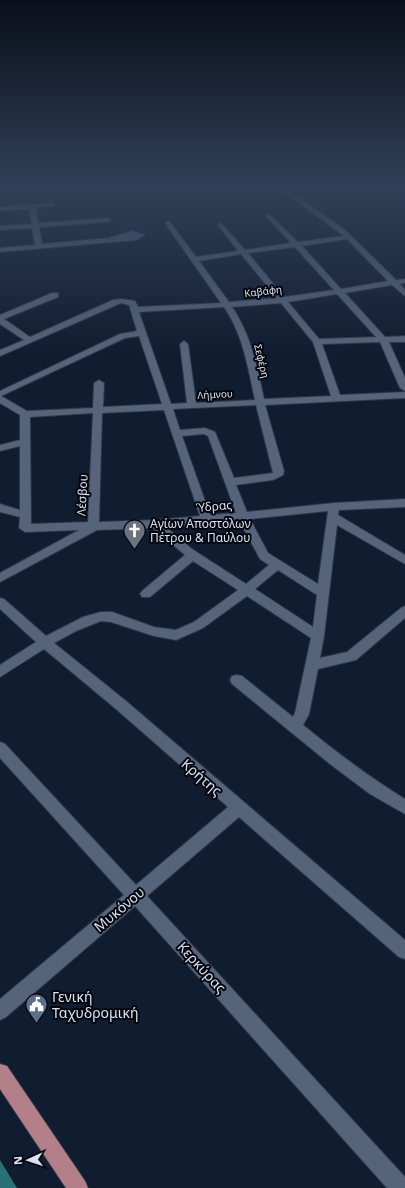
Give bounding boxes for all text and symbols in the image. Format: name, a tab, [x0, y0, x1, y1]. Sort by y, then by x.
street label: Καβάφη	[243, 282, 283, 300]
street label: Σεφέρη	[251, 343, 273, 379]
street label: Λήμνου	[197, 386, 233, 402]
street label: Λέσβου	[72, 474, 92, 516]
street label: Ύδρας	[195, 496, 233, 516]
place label: Αγίων Αποστόλων Πέτρου & Παύλου	[150, 515, 251, 546]
church icon: Αγίων Αποστόλων Πέτρου & Παύλου	[121, 517, 147, 550]
street label: Κρήτης	[178, 754, 226, 800]
street label: Μυκόνου	[90, 882, 148, 936]
street label: Κερκύρας	[173, 937, 231, 997]
place label: Γενική Ταχυδρομική	[52, 987, 138, 1022]
public building icon: Γενική Ταχυδρομική	[24, 991, 50, 1024]
north arrow	[8, 1140, 48, 1180]
text: N	[10, 1156, 25, 1165]

